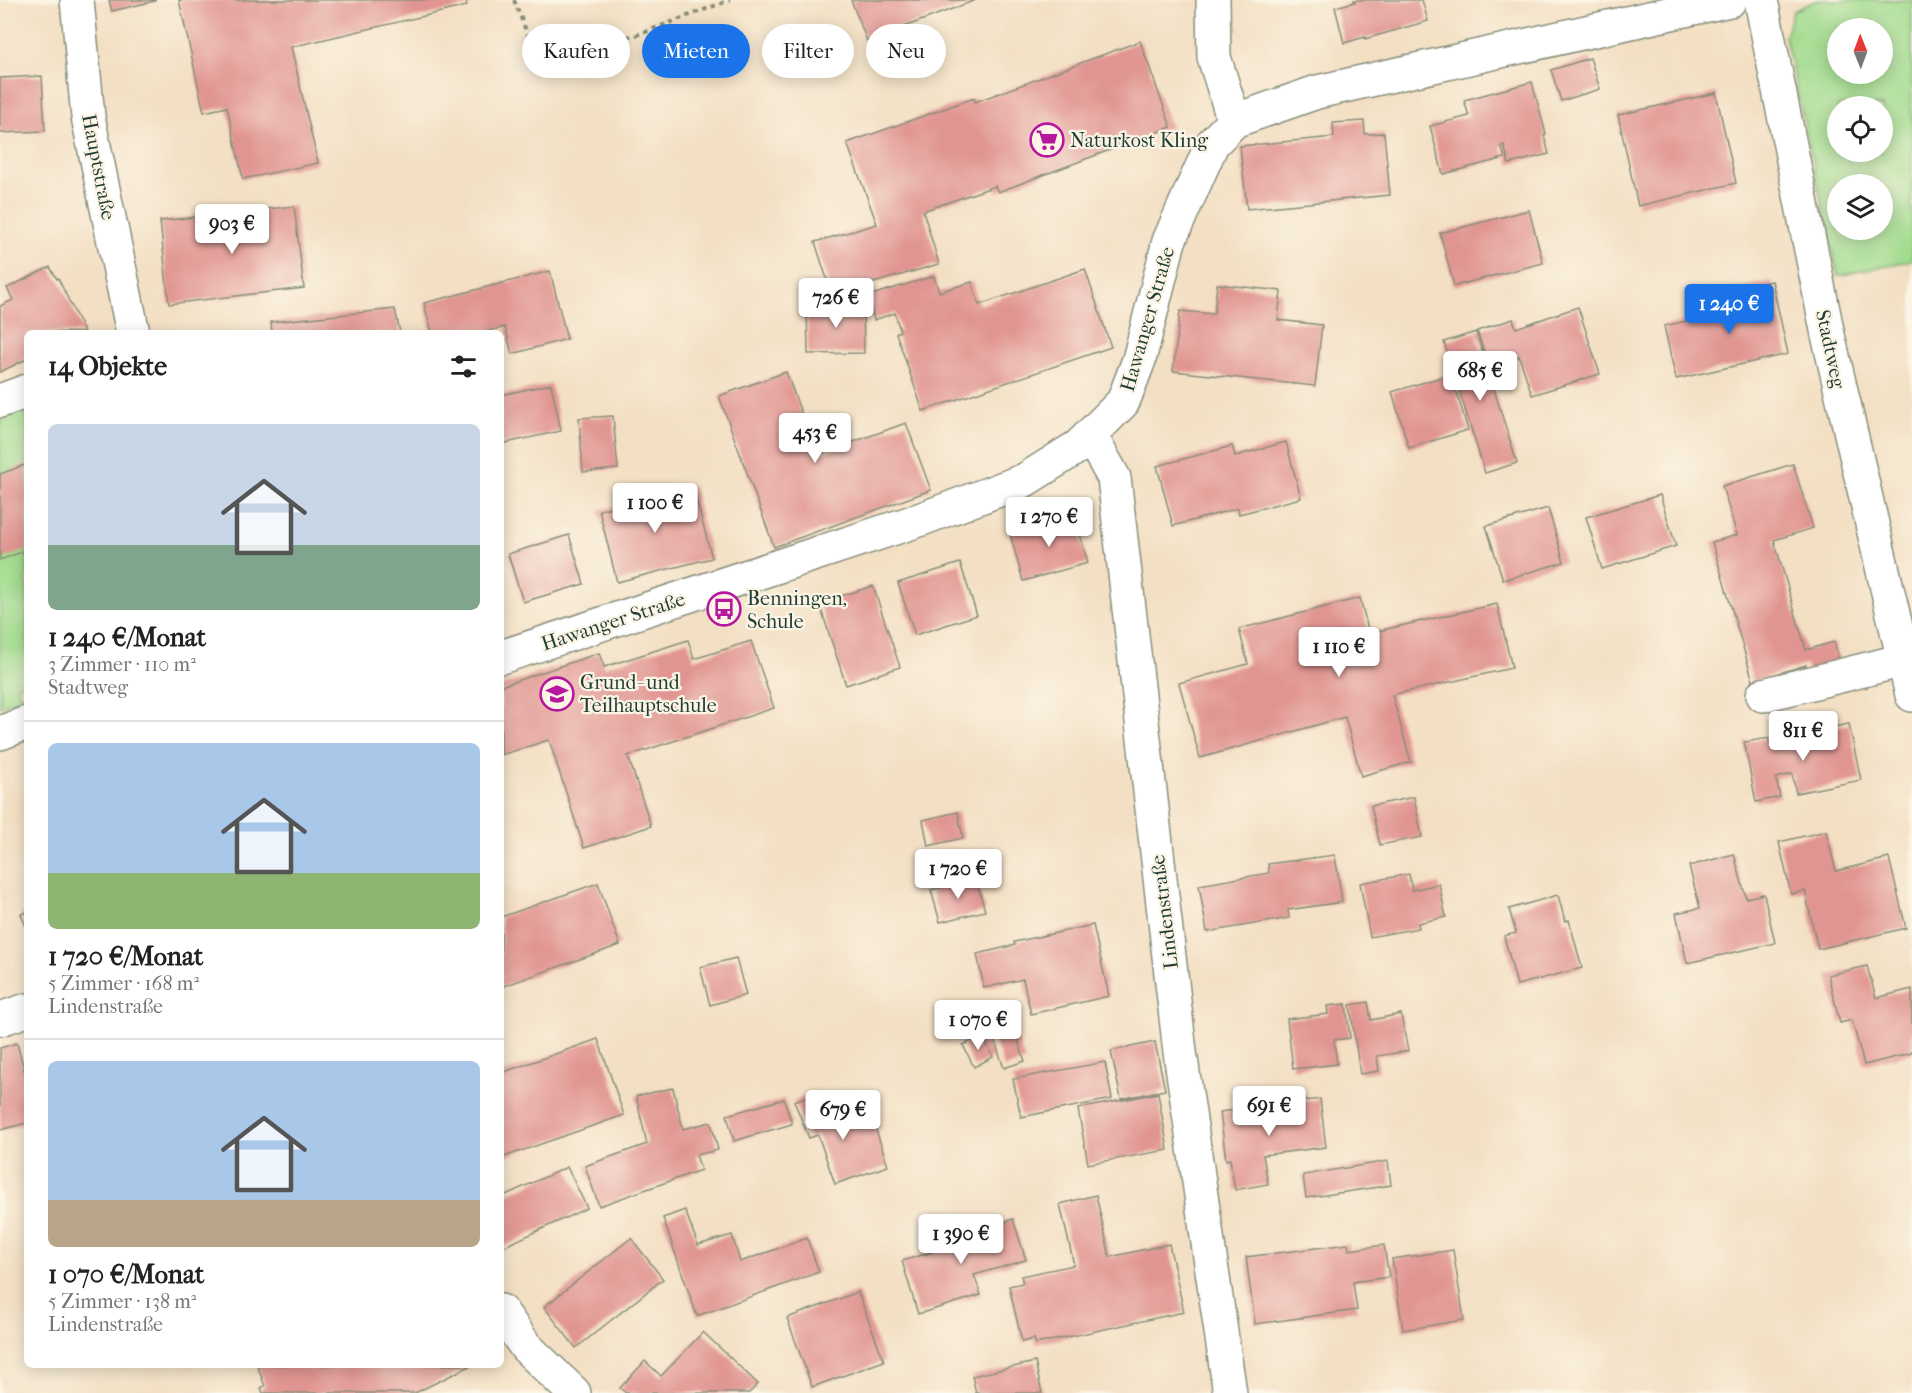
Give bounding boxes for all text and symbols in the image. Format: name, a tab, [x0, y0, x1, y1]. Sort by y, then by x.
north arrow	[1827, 18, 1893, 84]
map controls	[1827, 18, 1893, 240]
chip: Kaufen	[522, 24, 630, 78]
chip: Mieten	[642, 24, 750, 78]
chip: Filter	[762, 24, 854, 78]
chip: Neu	[866, 24, 946, 78]
button: locate	[1827, 96, 1893, 162]
street label: Hauptstraße	[77, 112, 120, 222]
supermarket icon: Naturkost Kling	[1029, 122, 1065, 158]
place label: Naturkost Kling	[1070, 129, 1208, 152]
button: layers	[1827, 174, 1893, 240]
pin: 903 €	[190, 204, 274, 255]
text: 903 €	[209, 212, 255, 235]
street label: Hawanger Straße	[1116, 244, 1179, 394]
pin: 726 €	[794, 278, 878, 329]
pin: 1 240 €	[1674, 284, 1784, 335]
text: 726 €	[813, 286, 859, 309]
text: 1 240 €	[1699, 292, 1759, 315]
street label: Stadtweg	[1811, 308, 1850, 391]
icon: filters	[447, 350, 480, 383]
text: 14 Objekte	[48, 351, 167, 382]
pin: 685 €	[1438, 351, 1522, 402]
text: 685 €	[1457, 359, 1503, 382]
pin: 453 €	[773, 413, 857, 464]
text: 453 €	[793, 421, 837, 444]
icon: home	[210, 463, 318, 571]
pin: 1 100 €	[600, 483, 710, 534]
text: 1 100 €	[627, 491, 683, 514]
pin: 1 270 €	[994, 497, 1104, 548]
text: 1 270 €	[1020, 505, 1078, 528]
street label: Hawanger Straße	[538, 587, 688, 656]
place label: Benningen, Schule	[747, 587, 847, 633]
bus stop icon: Benningen, Schule	[706, 591, 742, 627]
text: 1 240 €/Monat	[48, 622, 206, 653]
pin: 1 110 €	[1284, 627, 1394, 678]
text: 1 110 €	[1313, 635, 1365, 658]
text: 3 Zimmer · 110 m²	[48, 653, 196, 676]
place label: Grund- und Teilhauptschule	[580, 671, 717, 717]
text: Stadtweg	[48, 676, 128, 699]
school or university icon: Grund- und Teilhauptschule	[539, 676, 575, 712]
pin: 811 €	[1761, 711, 1845, 762]
text: 811 €	[1783, 719, 1823, 742]
icon: home	[210, 782, 318, 890]
pin: 1 720 €	[903, 849, 1013, 900]
street label: Lindenstraße	[1146, 853, 1183, 970]
text: 1 720 €	[929, 857, 987, 880]
text: 1 720 €/Monat	[48, 941, 203, 972]
text: 5 Zimmer · 168 m²	[48, 972, 199, 995]
text: Lindenstraße	[48, 995, 163, 1018]
pin: 1 070 €	[923, 1000, 1033, 1051]
text: 1 070 €	[948, 1008, 1008, 1031]
pin: 691 €	[1227, 1086, 1311, 1137]
pin: 679 €	[801, 1090, 885, 1141]
text: 691 €	[1247, 1094, 1291, 1117]
text: 679 €	[819, 1098, 867, 1121]
icon: home	[210, 1100, 318, 1208]
pin: 1 390 €	[906, 1214, 1016, 1265]
text: 1 390 €	[932, 1222, 990, 1245]
text: 1 070 €/Monat	[48, 1259, 204, 1290]
text: 5 Zimmer · 138 m²	[48, 1290, 197, 1313]
text: Lindenstraße	[48, 1313, 163, 1336]

